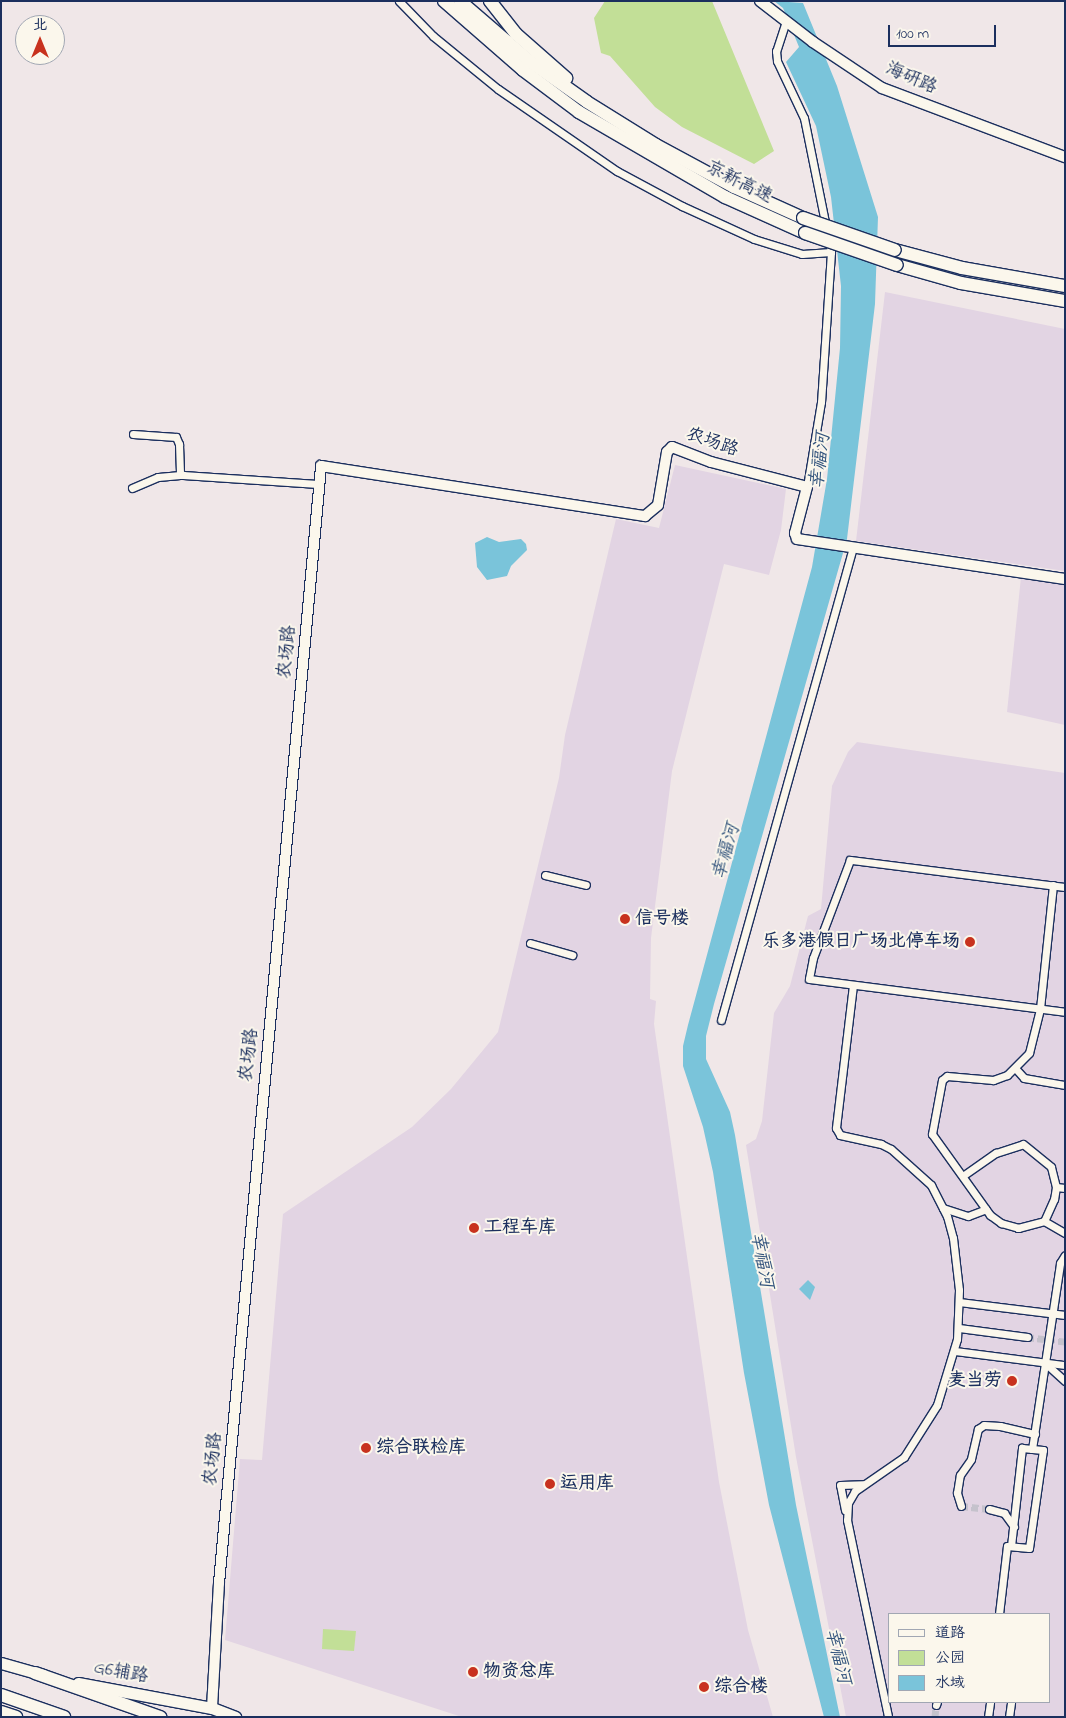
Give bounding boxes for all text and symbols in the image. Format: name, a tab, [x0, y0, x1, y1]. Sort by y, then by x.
north arrow	[15, 15, 65, 65]
text: 北	[33, 15, 47, 36]
scale bar	[891, 15, 998, 47]
text: 100 m	[896, 23, 929, 45]
street label: 海研路	[882, 59, 940, 99]
street label: 京新高速	[702, 157, 776, 209]
street label: 农场路	[683, 424, 741, 462]
water label: 幸福河	[806, 431, 836, 491]
street label: 农场路	[275, 624, 301, 680]
water label: 幸福河	[708, 821, 746, 883]
place label: 信号楼	[635, 908, 689, 930]
marker: 信号楼	[619, 913, 631, 925]
place label: 乐多港假日广场北停车场	[762, 931, 960, 953]
marker: 乐多港假日广场北停车场	[964, 936, 976, 948]
street label: 农场路	[236, 1027, 264, 1083]
place label: 工程车库	[484, 1217, 556, 1239]
marker: 工程车库	[468, 1222, 480, 1234]
water label: 幸福河	[745, 1230, 777, 1290]
place label: 麦当劳	[948, 1370, 1002, 1392]
marker: 麦当劳	[1006, 1375, 1018, 1387]
street label: 农场路	[201, 1431, 227, 1487]
place label: 综合联检库	[376, 1437, 466, 1459]
marker: 综合联检库	[360, 1442, 372, 1454]
place label: 运用库	[560, 1473, 614, 1495]
marker: 运用库	[544, 1478, 556, 1490]
legend	[888, 1613, 1051, 1703]
text: 道路	[935, 1622, 965, 1644]
water label: 幸福河	[819, 1626, 855, 1686]
text: 公园	[935, 1647, 965, 1669]
street label: G6辅路	[92, 1658, 150, 1688]
place label: 物资总库	[483, 1661, 555, 1683]
marker: 物资总库	[467, 1666, 479, 1678]
text: 水域	[935, 1672, 965, 1694]
place label: 综合楼	[714, 1676, 768, 1698]
marker: 综合楼	[698, 1681, 710, 1693]

